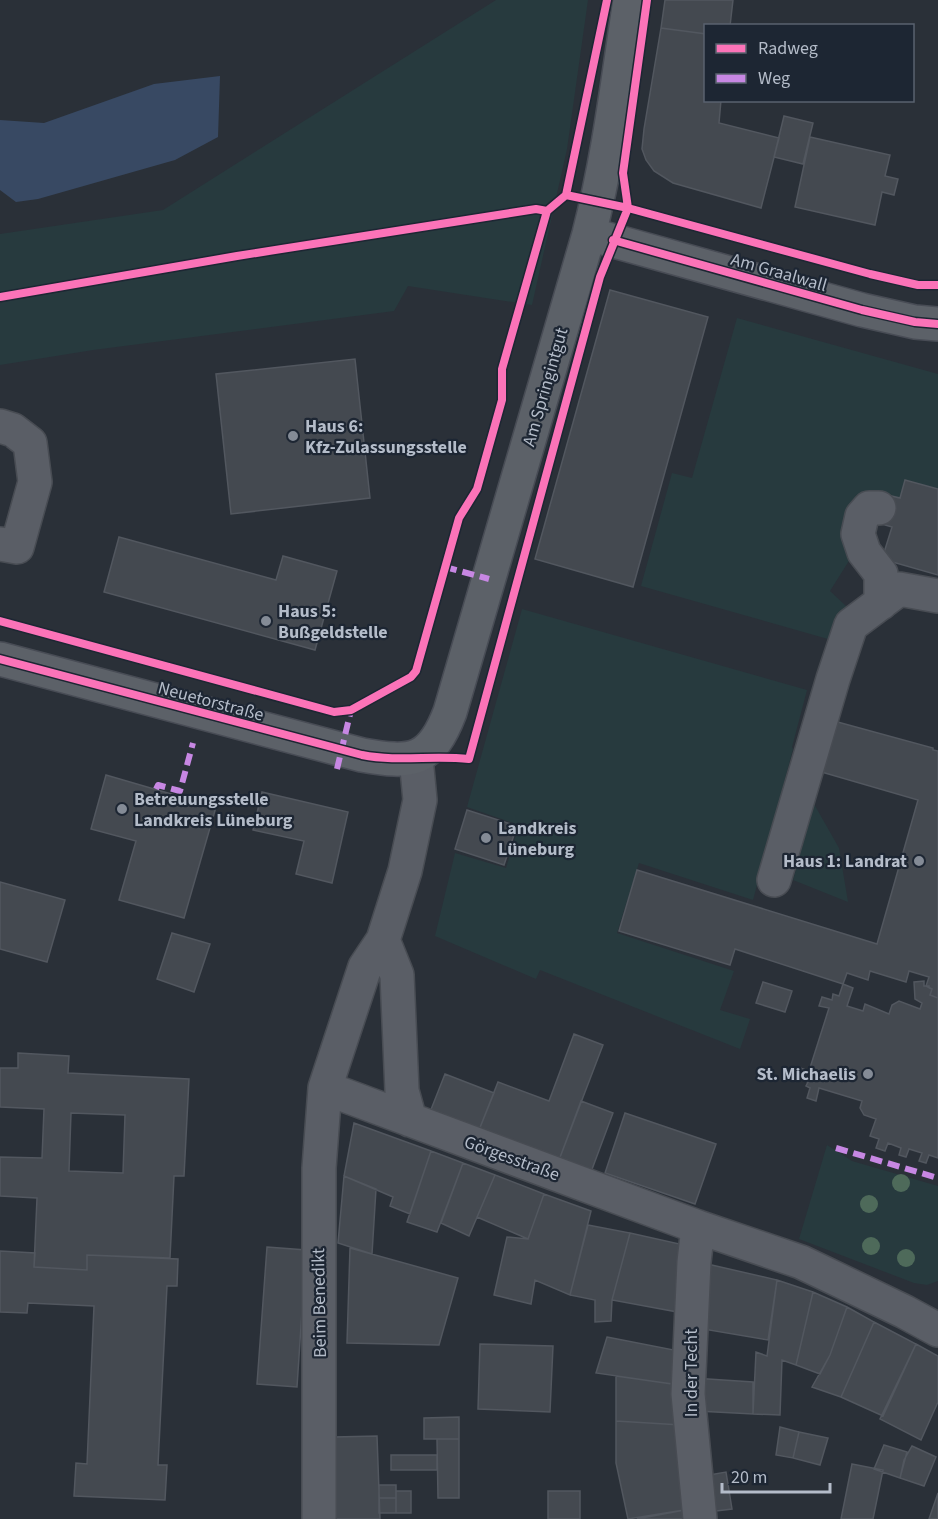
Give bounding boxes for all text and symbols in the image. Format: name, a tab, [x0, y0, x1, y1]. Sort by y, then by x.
legend	[704, 24, 914, 102]
text: Radweg	[758, 36, 818, 61]
text: Weg	[758, 66, 790, 91]
street label: Am Graalwall	[728, 247, 830, 298]
street label: Am Springintgut	[517, 325, 574, 450]
place label: Haus 6: Kfz-Zulassungsstelle	[305, 414, 467, 460]
marker: Haus 6: Kfz-Zulassungsstelle	[286, 429, 300, 443]
place label: Haus 5: Bußgeldstelle	[278, 599, 388, 645]
marker: Haus 5: Bußgeldstelle	[259, 614, 273, 628]
street label: Neuetorstraße	[155, 675, 266, 728]
place label: Betreuungsstelle Landkreis Lüneburg	[134, 787, 293, 833]
marker: Betreuungsstelle Landkreis Lüneburg	[115, 802, 129, 816]
place label: Landkreis Lüneburg	[498, 816, 577, 862]
marker: Landkreis Lüneburg	[479, 831, 493, 845]
place label: Haus 1: Landrat	[783, 849, 907, 874]
marker: Haus 1: Landrat	[912, 854, 926, 868]
place label: St. Michaelis	[757, 1062, 856, 1087]
marker: St. Michaelis	[861, 1067, 875, 1081]
street label: Görgesstraße	[461, 1130, 563, 1187]
street label: Beim Benedikt	[306, 1248, 333, 1358]
street label: In der Techt	[679, 1329, 704, 1417]
scale bar	[722, 1456, 830, 1494]
text: 20 m	[731, 1465, 767, 1490]

